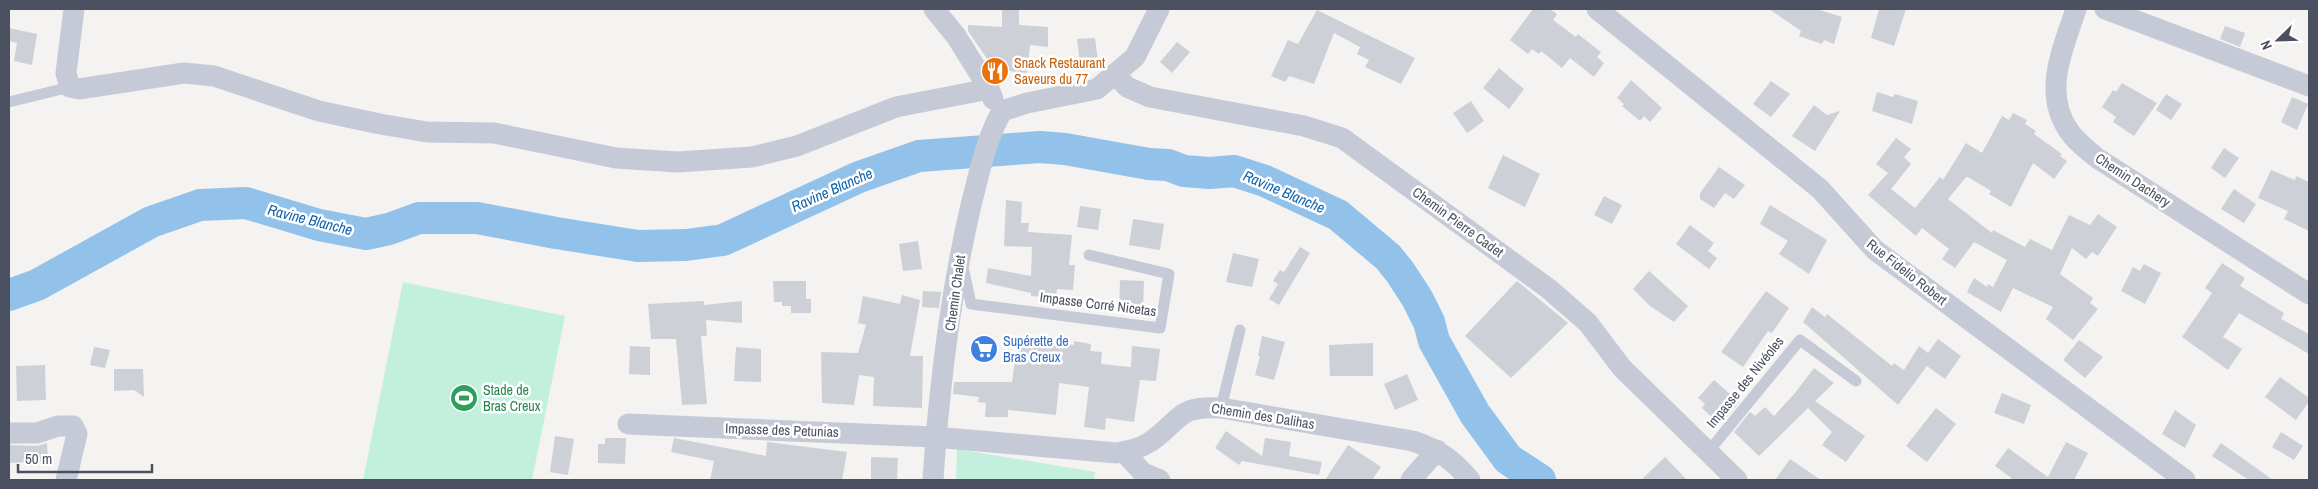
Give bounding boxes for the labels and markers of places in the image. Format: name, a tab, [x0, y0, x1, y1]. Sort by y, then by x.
place label: Snack Restaurant Saveurs du 77	[1014, 54, 1105, 88]
restaurant icon: Snack Restaurant Saveurs du 77	[980, 56, 1010, 86]
place label: Supérette de Bras Creux	[1003, 332, 1069, 366]
supermarket icon: Supérette de Bras Creux	[969, 334, 999, 364]
place label: Stade de Bras Creux	[483, 381, 541, 415]
sports icon: Stade de Bras Creux	[449, 383, 479, 413]

